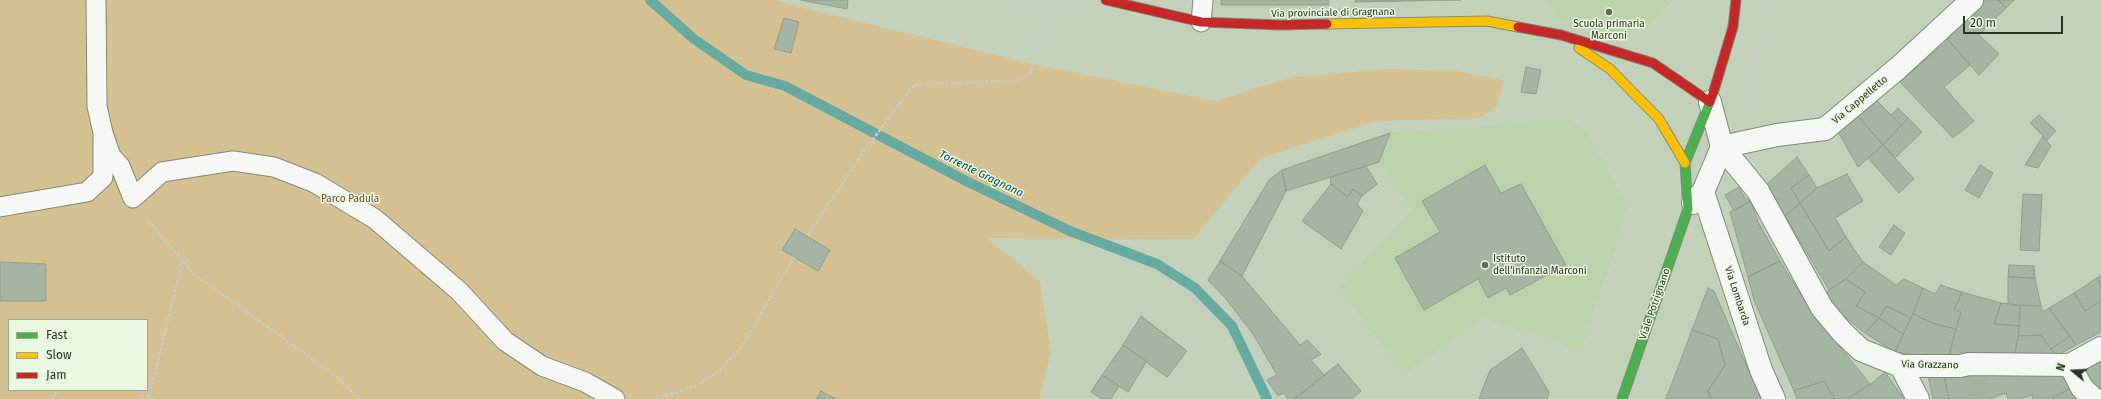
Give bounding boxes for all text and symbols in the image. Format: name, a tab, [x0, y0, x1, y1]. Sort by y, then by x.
street label: Via provinciale di Gragnana	[1271, 6, 1395, 20]
marker: Scuola primaria Marconi	[1604, 7, 1614, 17]
scale bar	[1965, 8, 2065, 34]
text: 20 m	[1970, 16, 1996, 30]
place label: Scuola primaria Marconi	[1573, 18, 1645, 42]
street label: Via Cappelletto	[1830, 73, 1890, 127]
water label: Torrente Gragnana	[937, 148, 1025, 200]
park label: Parco Padula	[321, 193, 379, 205]
place label: Istituto dell'infanzia Marconi	[1493, 253, 1587, 276]
marker: Istituto dell'infanzia Marconi	[1480, 260, 1490, 270]
street label: Via Lombarda	[1722, 265, 1752, 327]
street label: Viale Potrignano	[1637, 267, 1673, 341]
legend	[8, 319, 148, 391]
text: Fast	[46, 328, 68, 342]
text: Slow	[46, 348, 72, 362]
north arrow	[2053, 351, 2093, 391]
street label: Via Grazzano	[1901, 358, 1959, 372]
text: N	[2054, 362, 2068, 373]
text: Jam	[46, 368, 66, 382]

